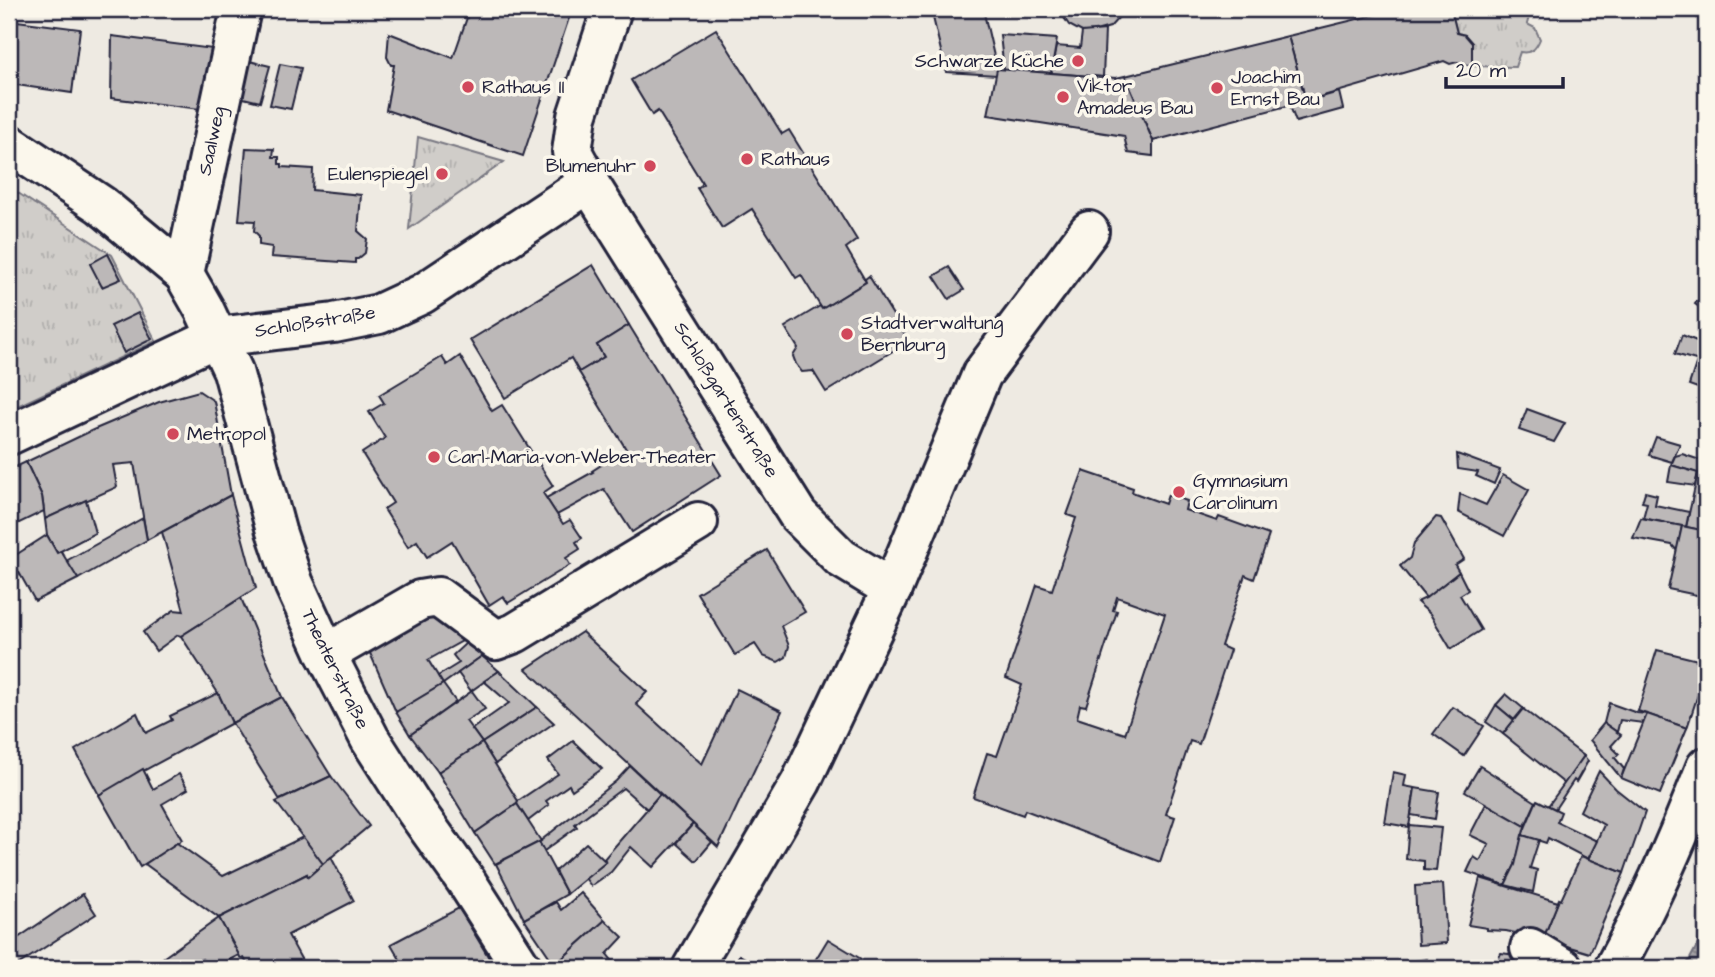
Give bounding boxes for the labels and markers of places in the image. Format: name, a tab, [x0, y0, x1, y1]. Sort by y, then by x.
place label: Schwarze Küche	[915, 48, 1064, 75]
marker: Schwarze Küche	[1070, 53, 1086, 69]
place label: Joachim Ernst Bau	[1231, 64, 1320, 113]
place label: Viktor Amadeus Bau	[1077, 73, 1194, 122]
place label: Rathaus II	[482, 74, 565, 101]
marker: Rathaus II	[460, 79, 476, 95]
marker: Joachim Ernst Bau	[1209, 80, 1225, 96]
marker: Viktor Amadeus Bau	[1055, 89, 1071, 105]
place label: Rathaus	[761, 146, 830, 173]
marker: Rathaus	[739, 151, 755, 167]
place label: Blumenuhr	[546, 153, 637, 180]
marker: Blumenuhr	[642, 158, 658, 174]
place label: Eulenspiegel	[328, 161, 428, 189]
marker: Eulenspiegel	[434, 166, 450, 182]
place label: Stadtverwaltung Bernburg	[861, 310, 1003, 360]
marker: Stadtverwaltung Bernburg	[839, 326, 855, 342]
place label: Metropol	[187, 421, 266, 448]
marker: Metropol	[165, 426, 181, 442]
place label: Carl-Maria-von-Weber-Theater	[448, 444, 716, 471]
marker: Carl-Maria-von-Weber-Theater	[426, 449, 442, 465]
place label: Gymnasium Carolinum	[1193, 468, 1288, 517]
marker: Gymnasium Carolinum	[1171, 484, 1187, 500]

